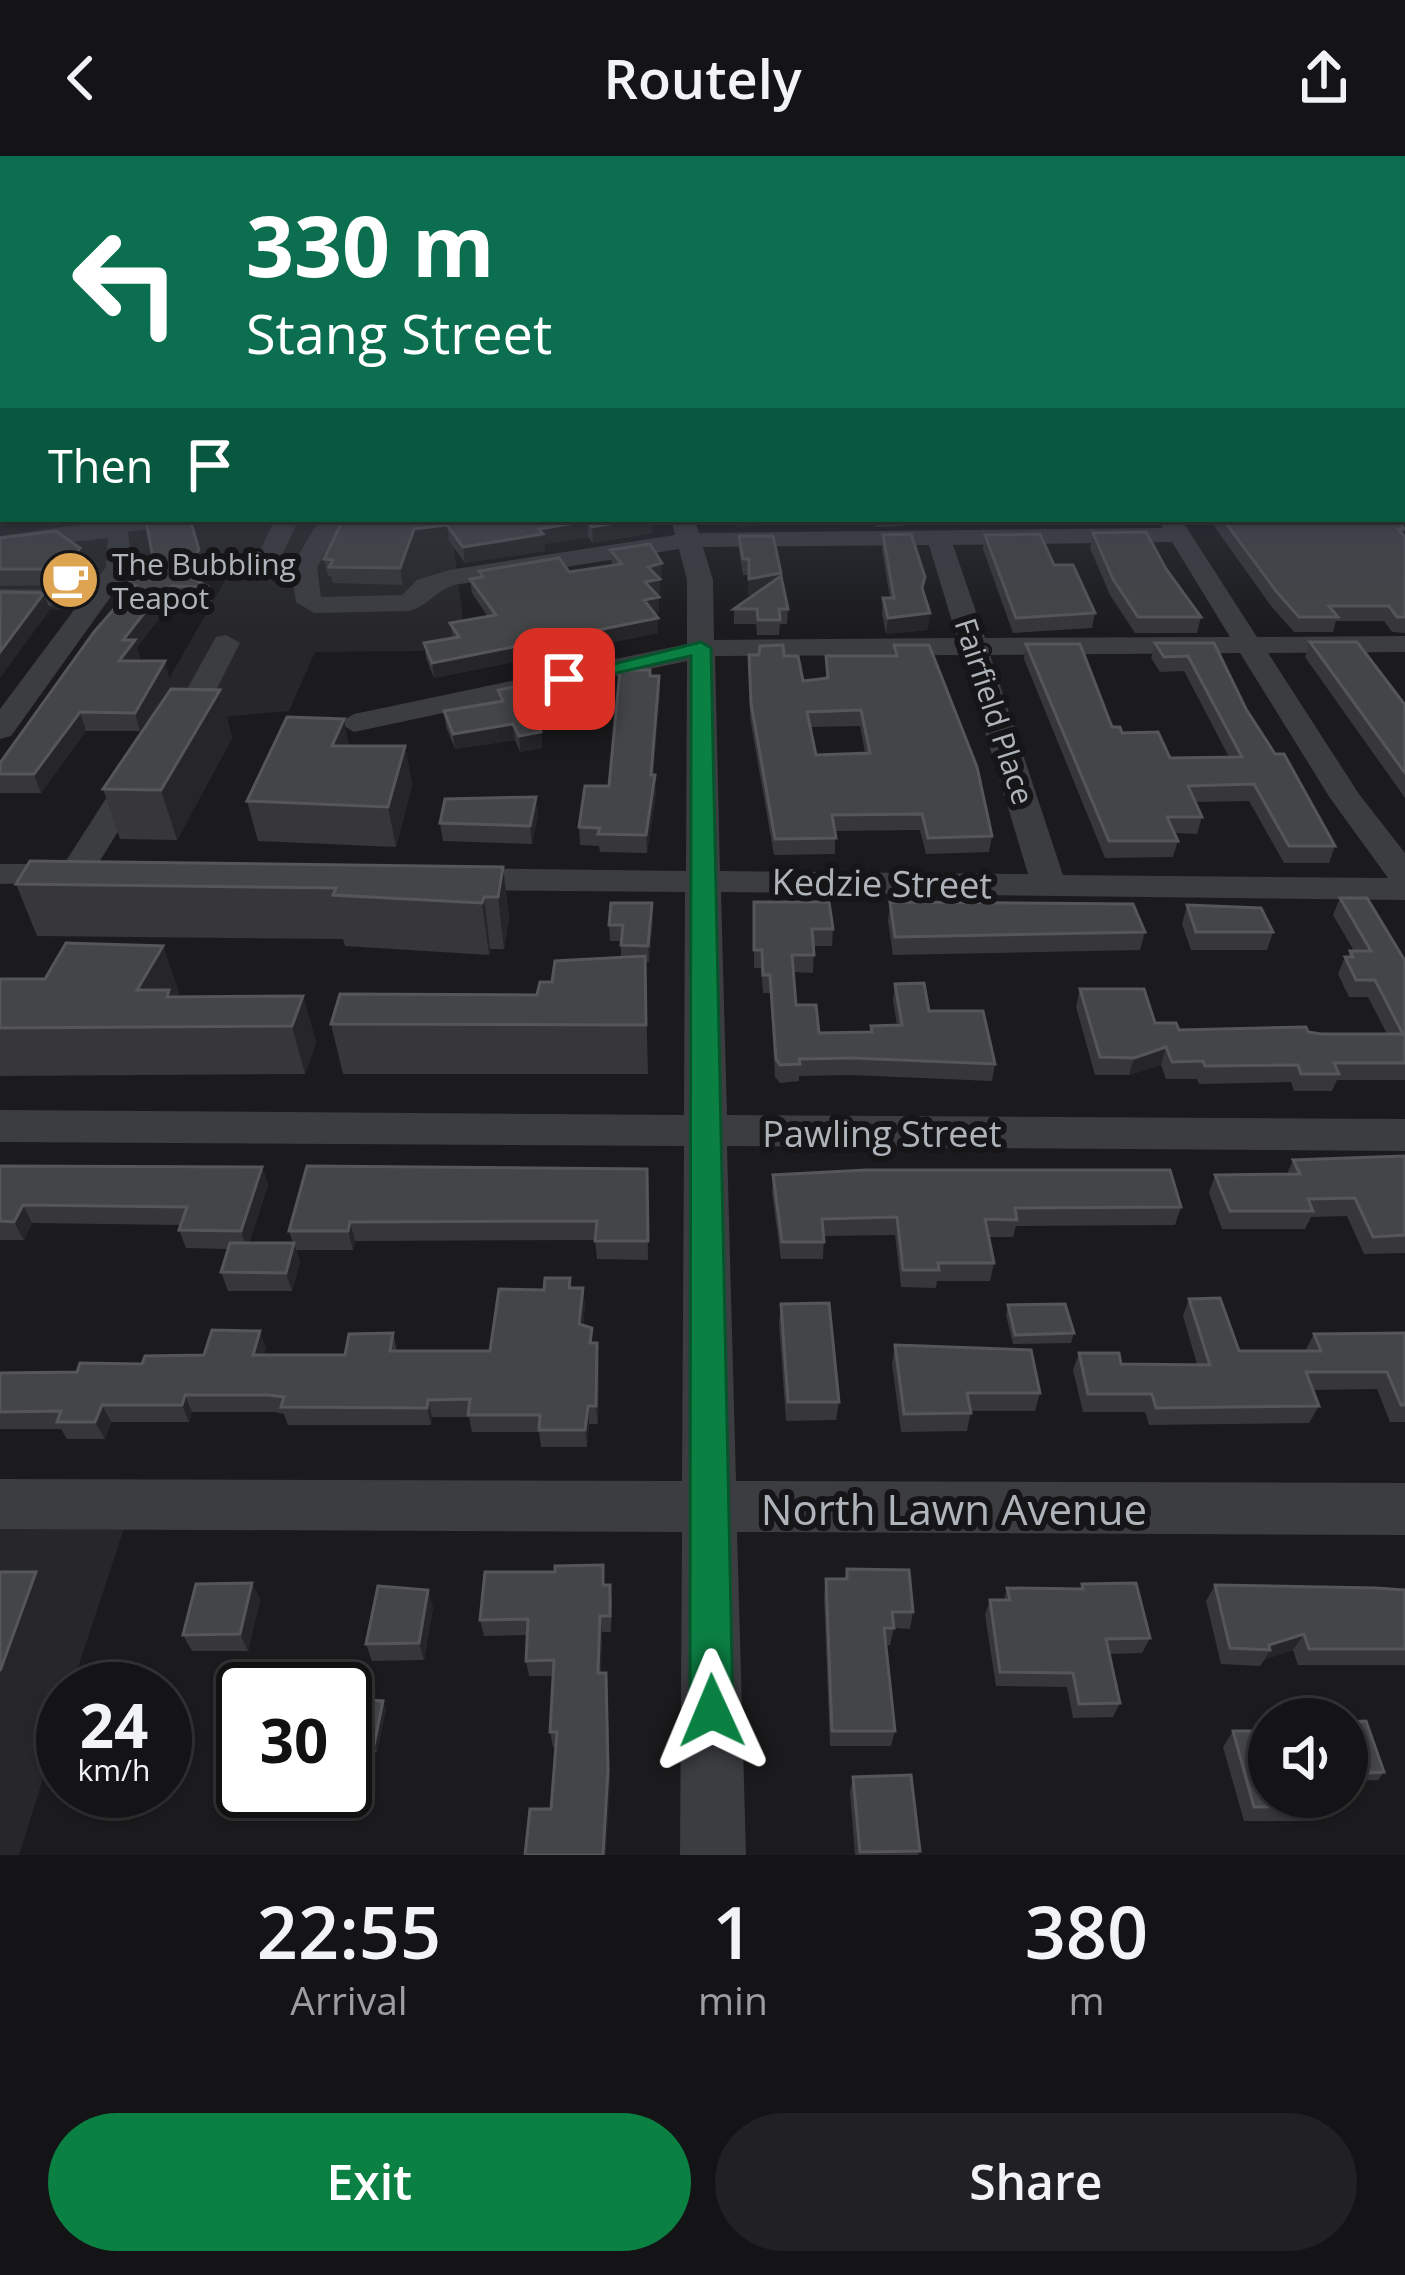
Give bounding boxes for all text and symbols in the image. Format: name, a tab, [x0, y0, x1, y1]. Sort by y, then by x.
text: Routely	[603, 41, 802, 115]
icon: back	[48, 45, 114, 111]
icon: share	[1291, 45, 1357, 111]
text: 330 m	[246, 187, 494, 302]
icon: left	[48, 204, 204, 360]
text: Stang Street	[246, 296, 552, 370]
icon: arrive	[177, 432, 243, 498]
text: Then	[48, 435, 153, 496]
place label: The Bubbling Teapot	[112, 543, 296, 618]
cafe icon: The Bubbling Teapot	[39, 549, 101, 611]
street label: Fairfield Place	[946, 613, 1044, 809]
pin	[513, 628, 615, 730]
icon: arrive	[531, 646, 597, 712]
street label: Kedzie Street	[771, 857, 993, 909]
street label: Pawling Street	[762, 1109, 1002, 1158]
street label: North Lawn Avenue	[761, 1480, 1147, 1537]
position arrow	[649, 1648, 775, 1774]
speed limit sign: 30	[216, 1662, 372, 1818]
text: 24	[80, 1684, 148, 1766]
map controls	[1248, 1698, 1368, 1818]
button: sound	[1248, 1698, 1368, 1818]
text: km/h	[78, 1749, 150, 1790]
text: 22:55	[257, 1882, 441, 1980]
text: 1	[712, 1882, 754, 1980]
text: 380	[1025, 1882, 1148, 1980]
text: Arrival	[290, 1973, 408, 2026]
text: min	[698, 1973, 768, 2026]
text: m	[1068, 1973, 1104, 2026]
button: Exit	[48, 2113, 691, 2251]
button: Share	[715, 2113, 1357, 2251]

